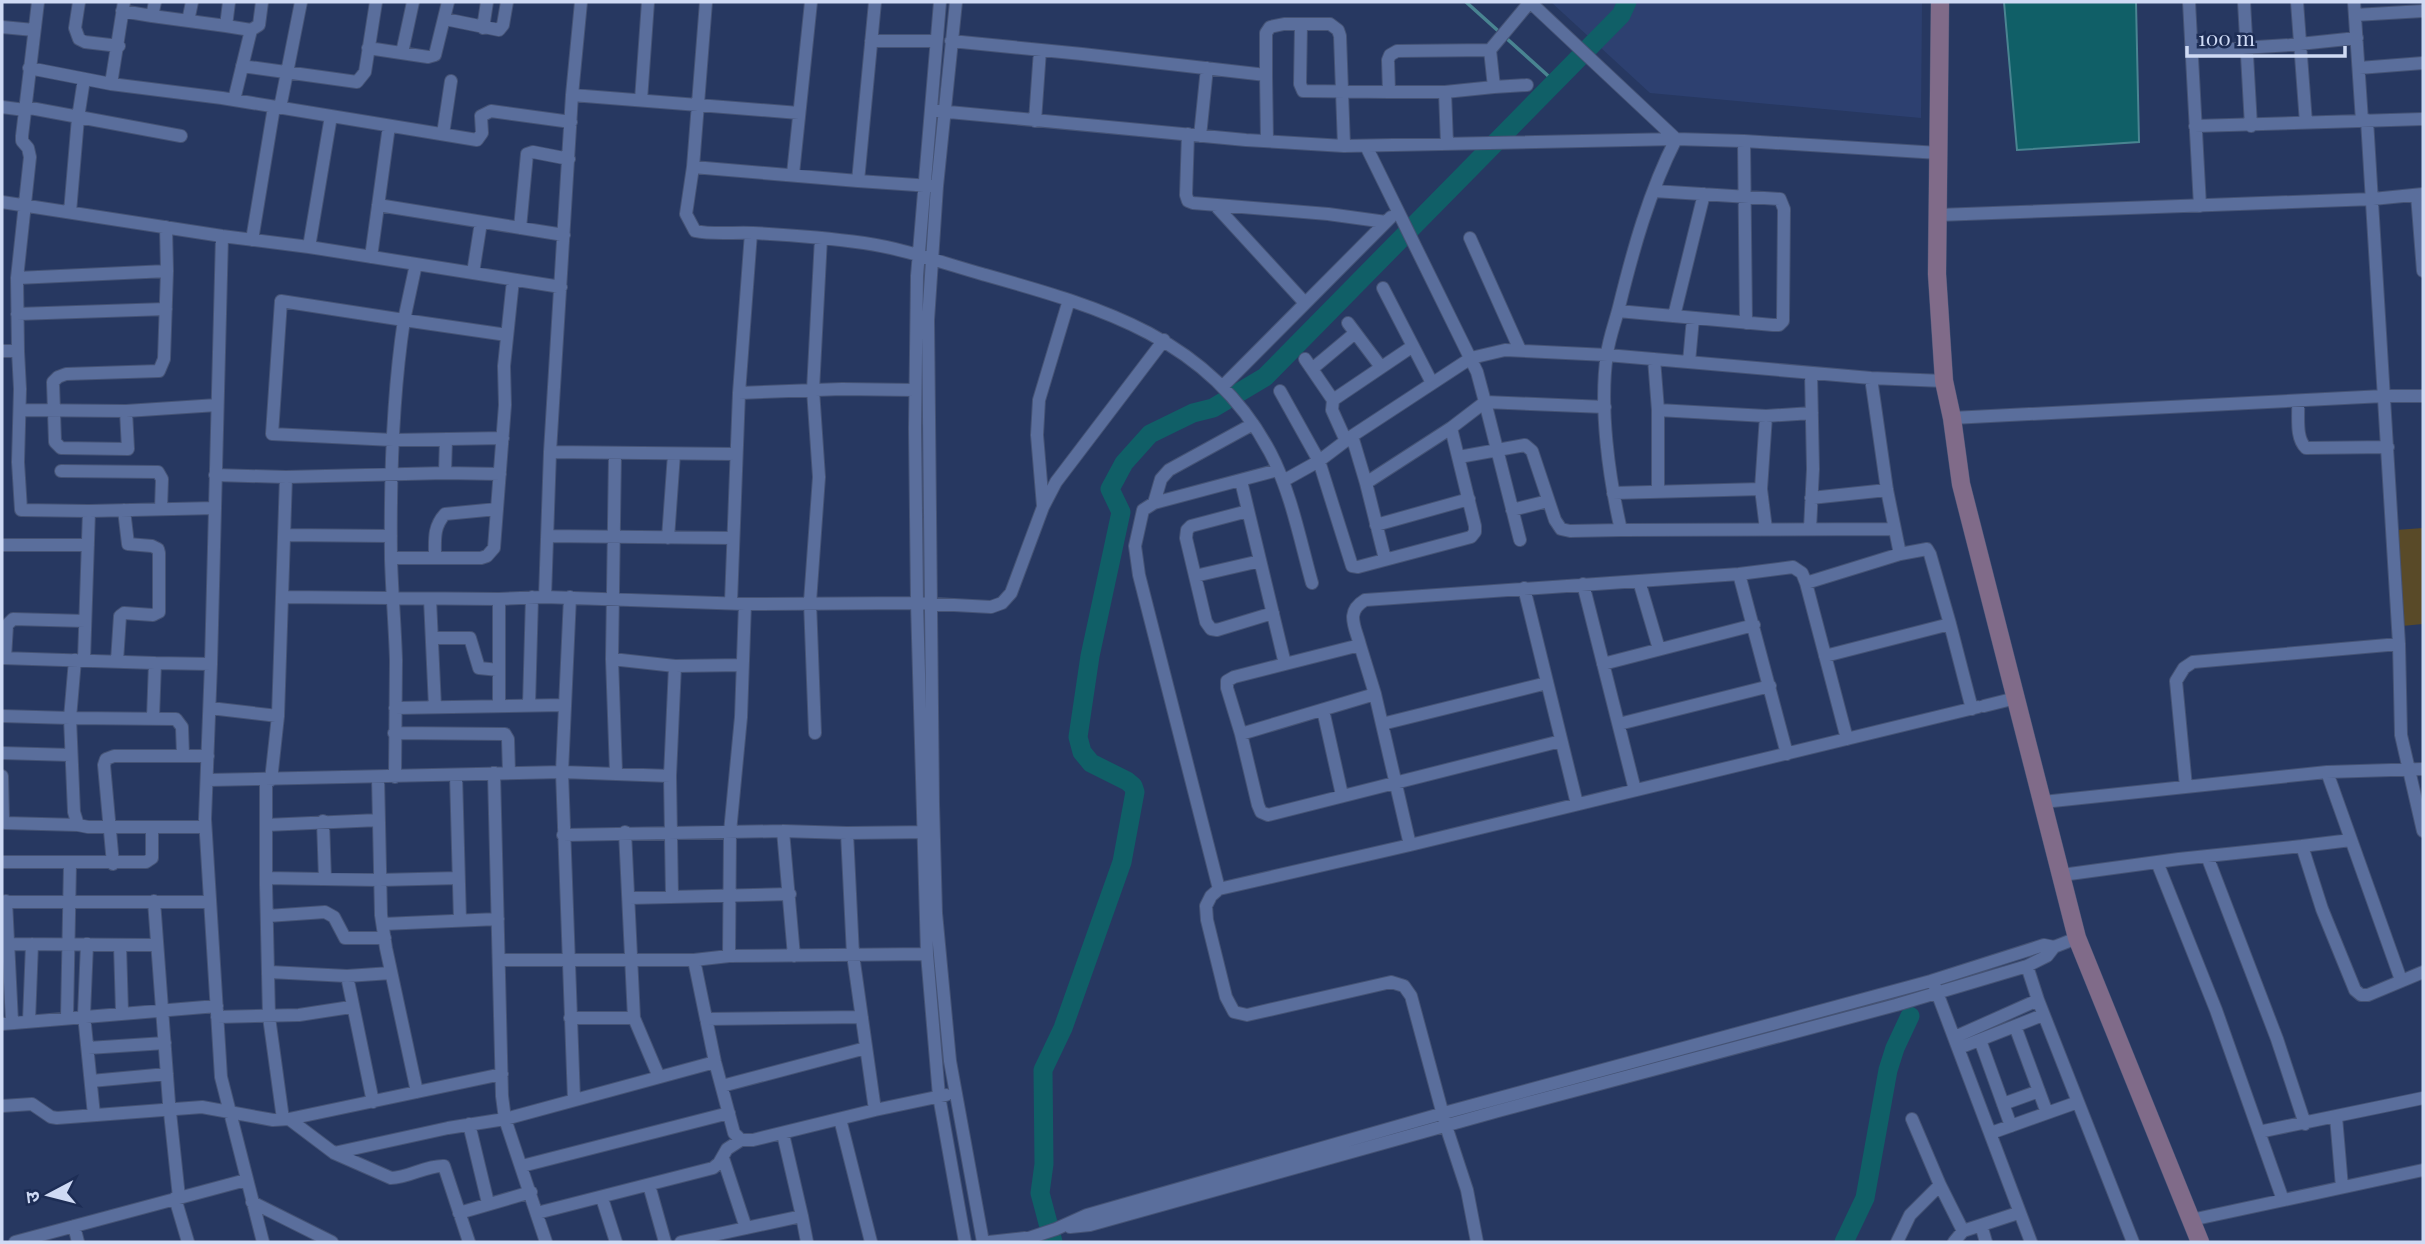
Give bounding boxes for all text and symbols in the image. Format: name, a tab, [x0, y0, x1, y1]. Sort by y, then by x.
scale bar	[2187, 14, 2344, 58]
text: 100 m	[2198, 23, 2255, 51]
north arrow	[14, 1160, 84, 1230]
text: उ	[17, 1189, 45, 1204]

